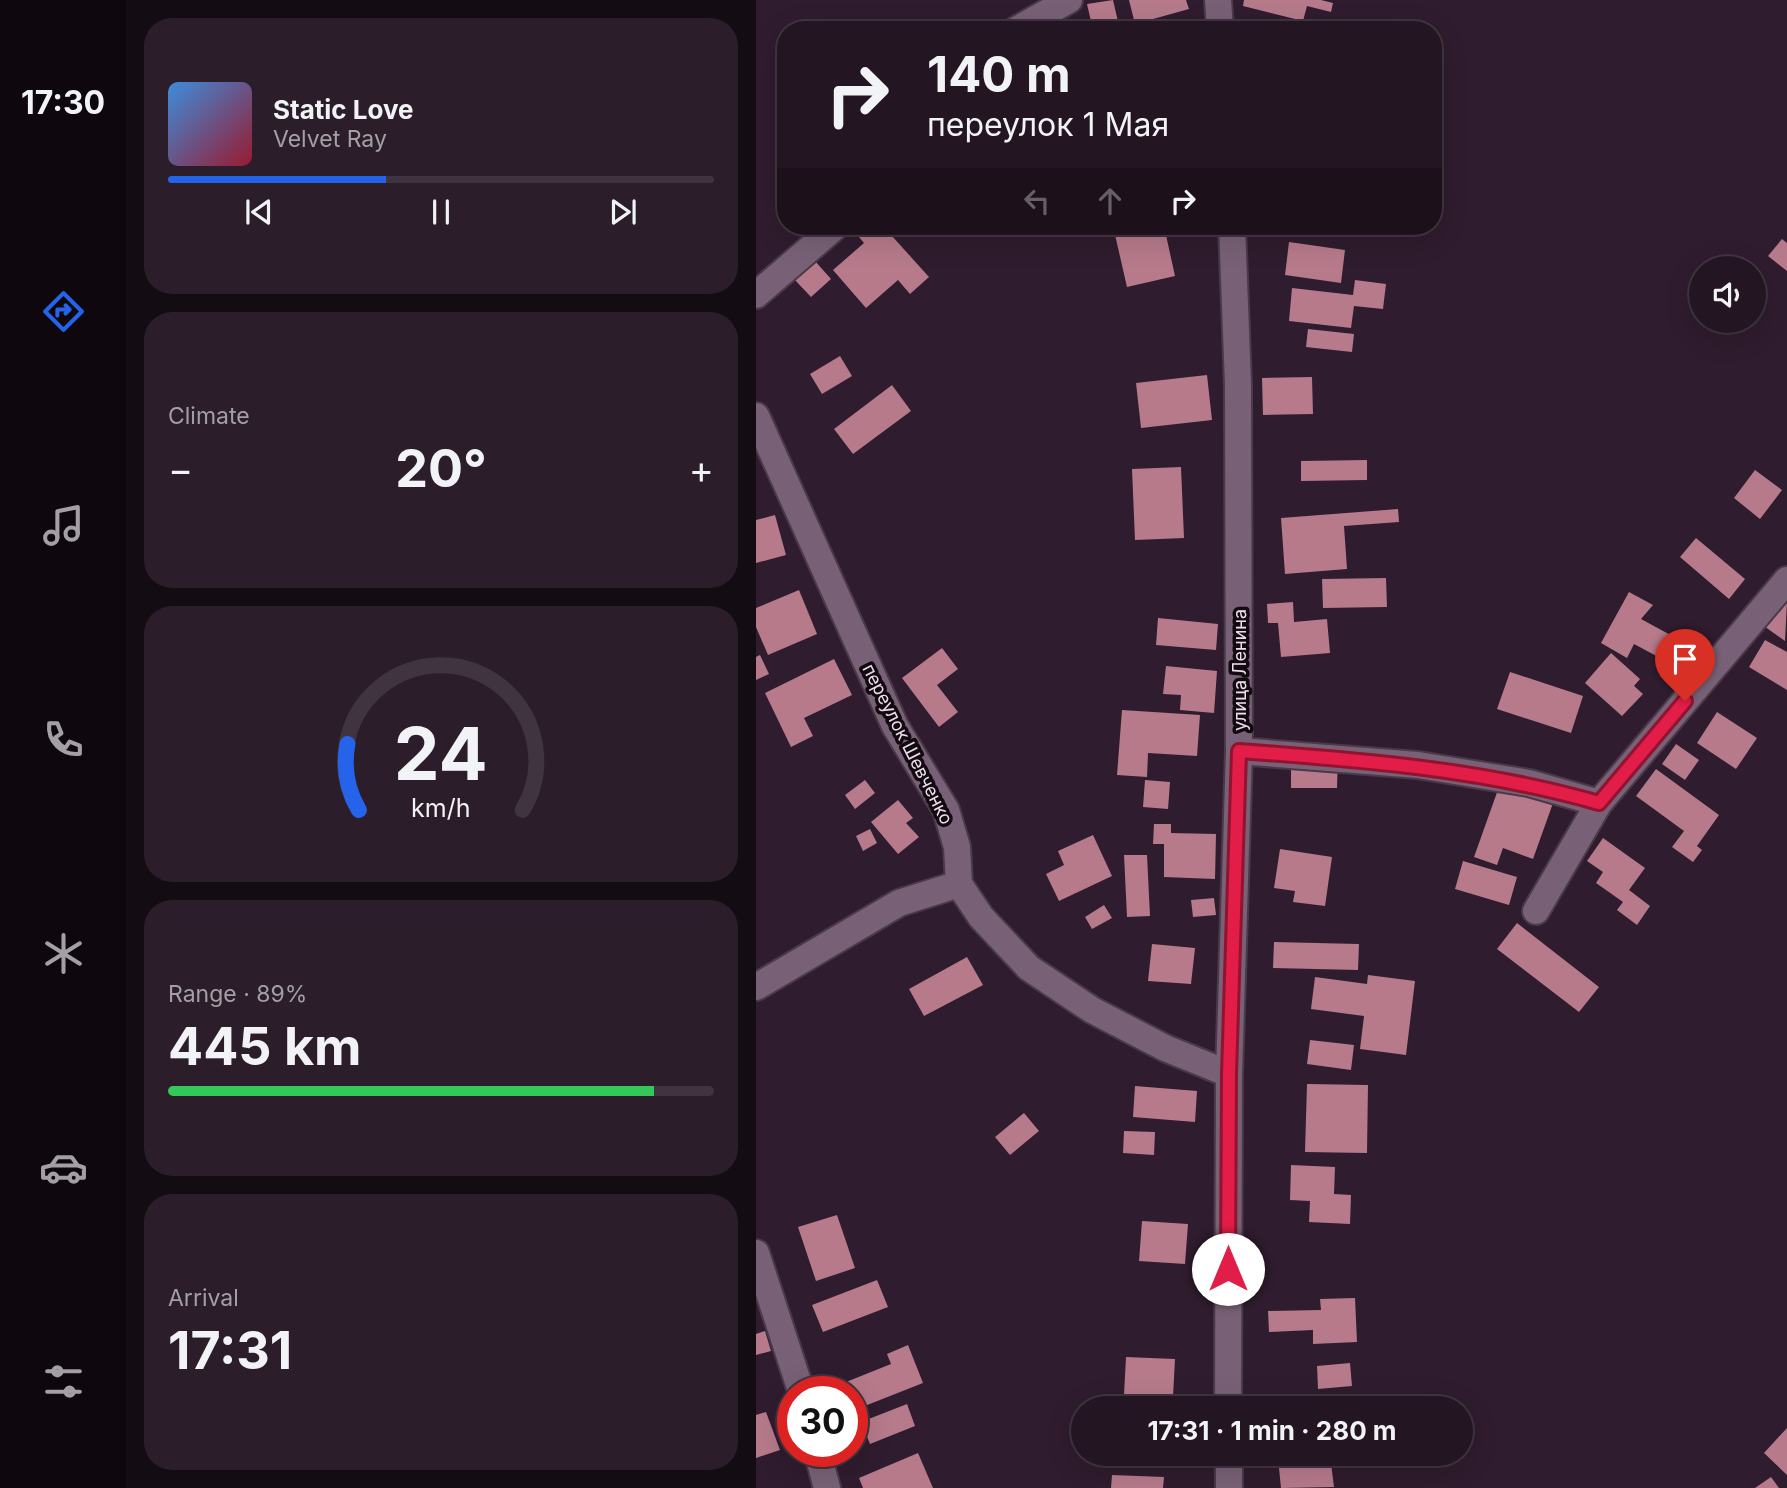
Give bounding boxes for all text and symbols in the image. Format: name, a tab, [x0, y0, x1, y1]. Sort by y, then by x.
text: 140 m	[927, 45, 1071, 104]
icon: right	[812, 49, 903, 140]
text: 17:30	[21, 83, 105, 122]
text: Static Love	[273, 94, 414, 125]
text: переулок 1 Мая	[927, 105, 1169, 144]
text: Velvet Ray	[273, 125, 387, 153]
icon: left	[1018, 182, 1056, 220]
icon: ahead	[1091, 182, 1129, 220]
icon: right	[1164, 182, 1202, 220]
icon: previous	[240, 193, 278, 231]
icon: pause	[422, 193, 460, 231]
icon: next	[604, 193, 642, 231]
map controls	[1689, 256, 1766, 333]
button: sound	[1689, 256, 1766, 333]
icon: directions	[39, 287, 88, 336]
text: Climate	[168, 402, 250, 430]
text: 20°	[395, 437, 487, 500]
text: −	[168, 446, 193, 492]
text: +	[689, 446, 714, 492]
icon: music	[39, 501, 88, 550]
street label: улица Ленина	[1229, 609, 1250, 731]
pin	[1655, 629, 1715, 701]
icon: arrive	[1666, 640, 1704, 678]
street label: переулок Шевченко	[858, 660, 958, 828]
text: 24	[394, 709, 488, 798]
icon: phone	[39, 715, 88, 764]
text: km/h	[411, 793, 471, 823]
icon: climate	[39, 929, 88, 978]
text: Range · 89%	[168, 980, 307, 1008]
text: 445 km	[168, 1015, 362, 1078]
icon: car	[39, 1143, 88, 1192]
position arrow	[1191, 1232, 1265, 1306]
text: Arrival	[168, 1284, 239, 1312]
text: 17:31	[168, 1319, 292, 1382]
icon: filters	[39, 1357, 88, 1406]
speed limit sign: 30	[777, 1376, 868, 1467]
text: 17:31 · 1 min · 280 m	[1147, 1415, 1397, 1446]

